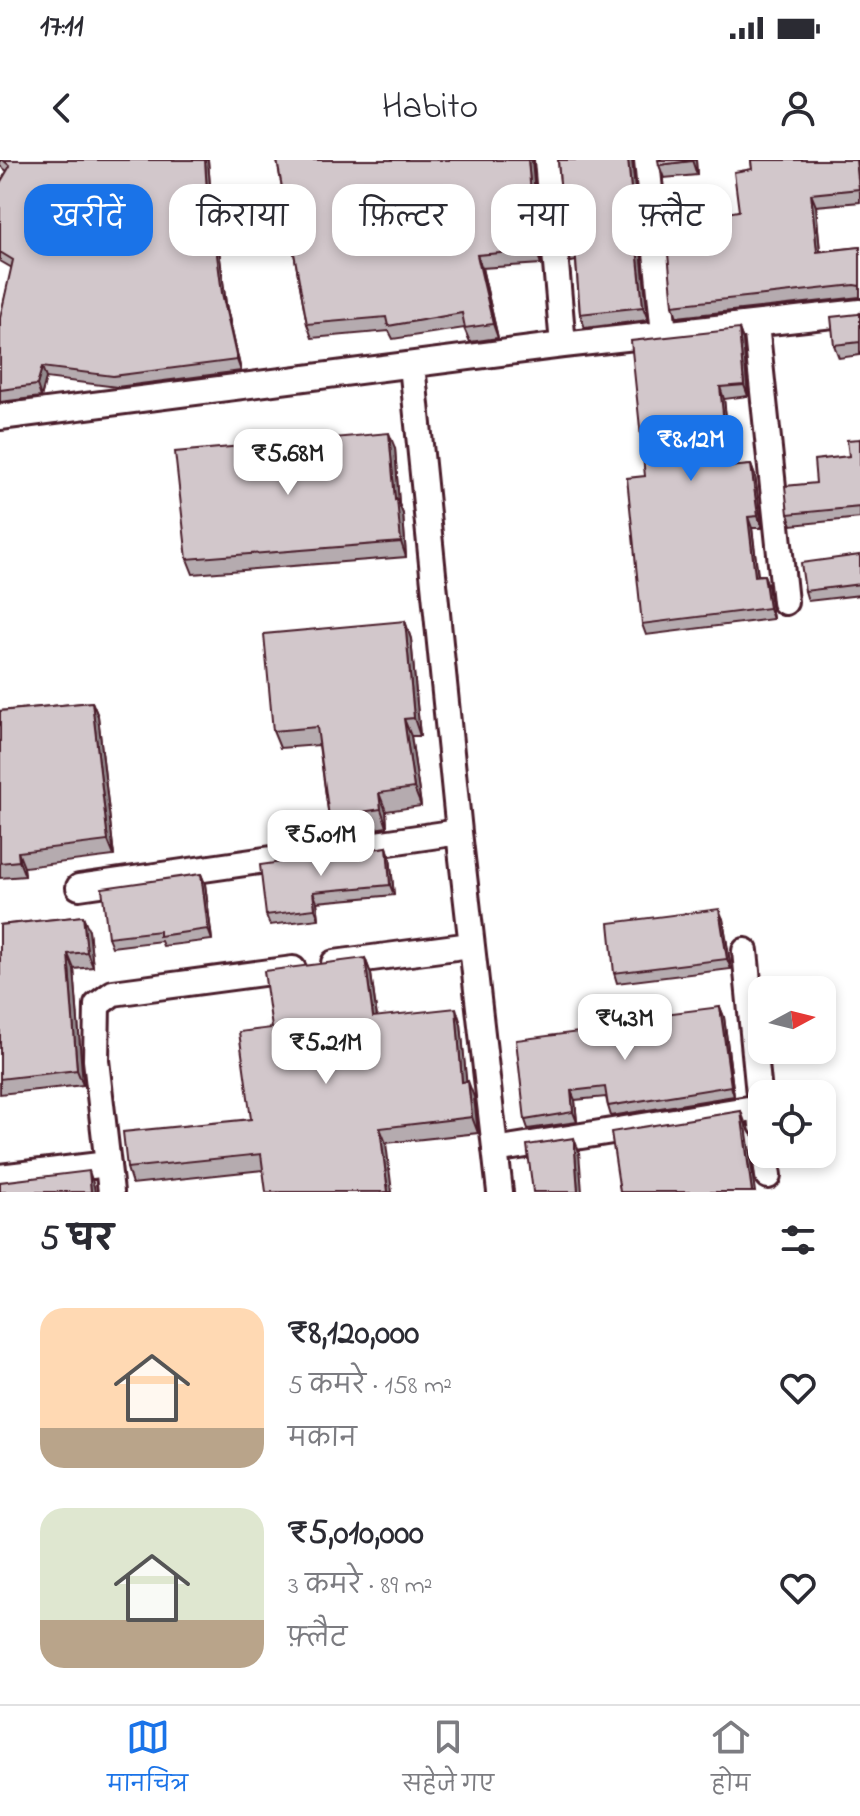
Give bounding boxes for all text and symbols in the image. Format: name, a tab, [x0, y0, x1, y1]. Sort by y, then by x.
text: 17:11	[40, 6, 84, 50]
text: Habito	[382, 82, 478, 135]
icon: back	[40, 86, 84, 130]
icon: person	[776, 86, 820, 130]
chip: खरीदें	[24, 184, 153, 256]
chip: किराया	[169, 184, 316, 256]
chip: फ़िल्टर	[332, 184, 475, 256]
chip: नया	[491, 184, 596, 256]
chip: फ़्लैट	[612, 184, 732, 256]
pin: ₹8.12M	[626, 415, 756, 483]
text: ₹8.12M	[657, 422, 725, 460]
pin: ₹5.68M	[223, 429, 353, 497]
text: ₹5.68M	[252, 436, 324, 474]
pin: ₹5.01M	[256, 810, 386, 878]
text: ₹5.01M	[285, 817, 357, 855]
north arrow	[748, 976, 836, 1064]
map controls	[748, 976, 836, 1168]
pin: ₹4.3M	[569, 994, 681, 1062]
text: ₹4.3M	[596, 1001, 654, 1039]
pin: ₹5.21M	[261, 1018, 391, 1086]
text: ₹5.21M	[290, 1025, 362, 1063]
button: locate	[748, 1080, 836, 1168]
text: 5 घर	[40, 1216, 113, 1266]
icon: filters	[776, 1218, 820, 1262]
text: ₹8,120,000	[288, 1310, 419, 1360]
icon: home	[104, 1340, 200, 1436]
icon: heart	[776, 1366, 820, 1410]
text: 5 कमरे · 158 m²	[288, 1368, 452, 1406]
text: मकान	[288, 1421, 357, 1459]
text: ₹5,010,000	[288, 1510, 424, 1560]
icon: home	[104, 1540, 200, 1636]
icon: heart	[776, 1566, 820, 1610]
text: 3 कमरे · 89 m²	[288, 1568, 432, 1606]
text: फ़्लैट	[288, 1621, 347, 1659]
tab: मानचित्र	[107, 1715, 188, 1808]
tab: सहेजे गए	[403, 1715, 494, 1808]
tab: होम	[709, 1715, 753, 1808]

